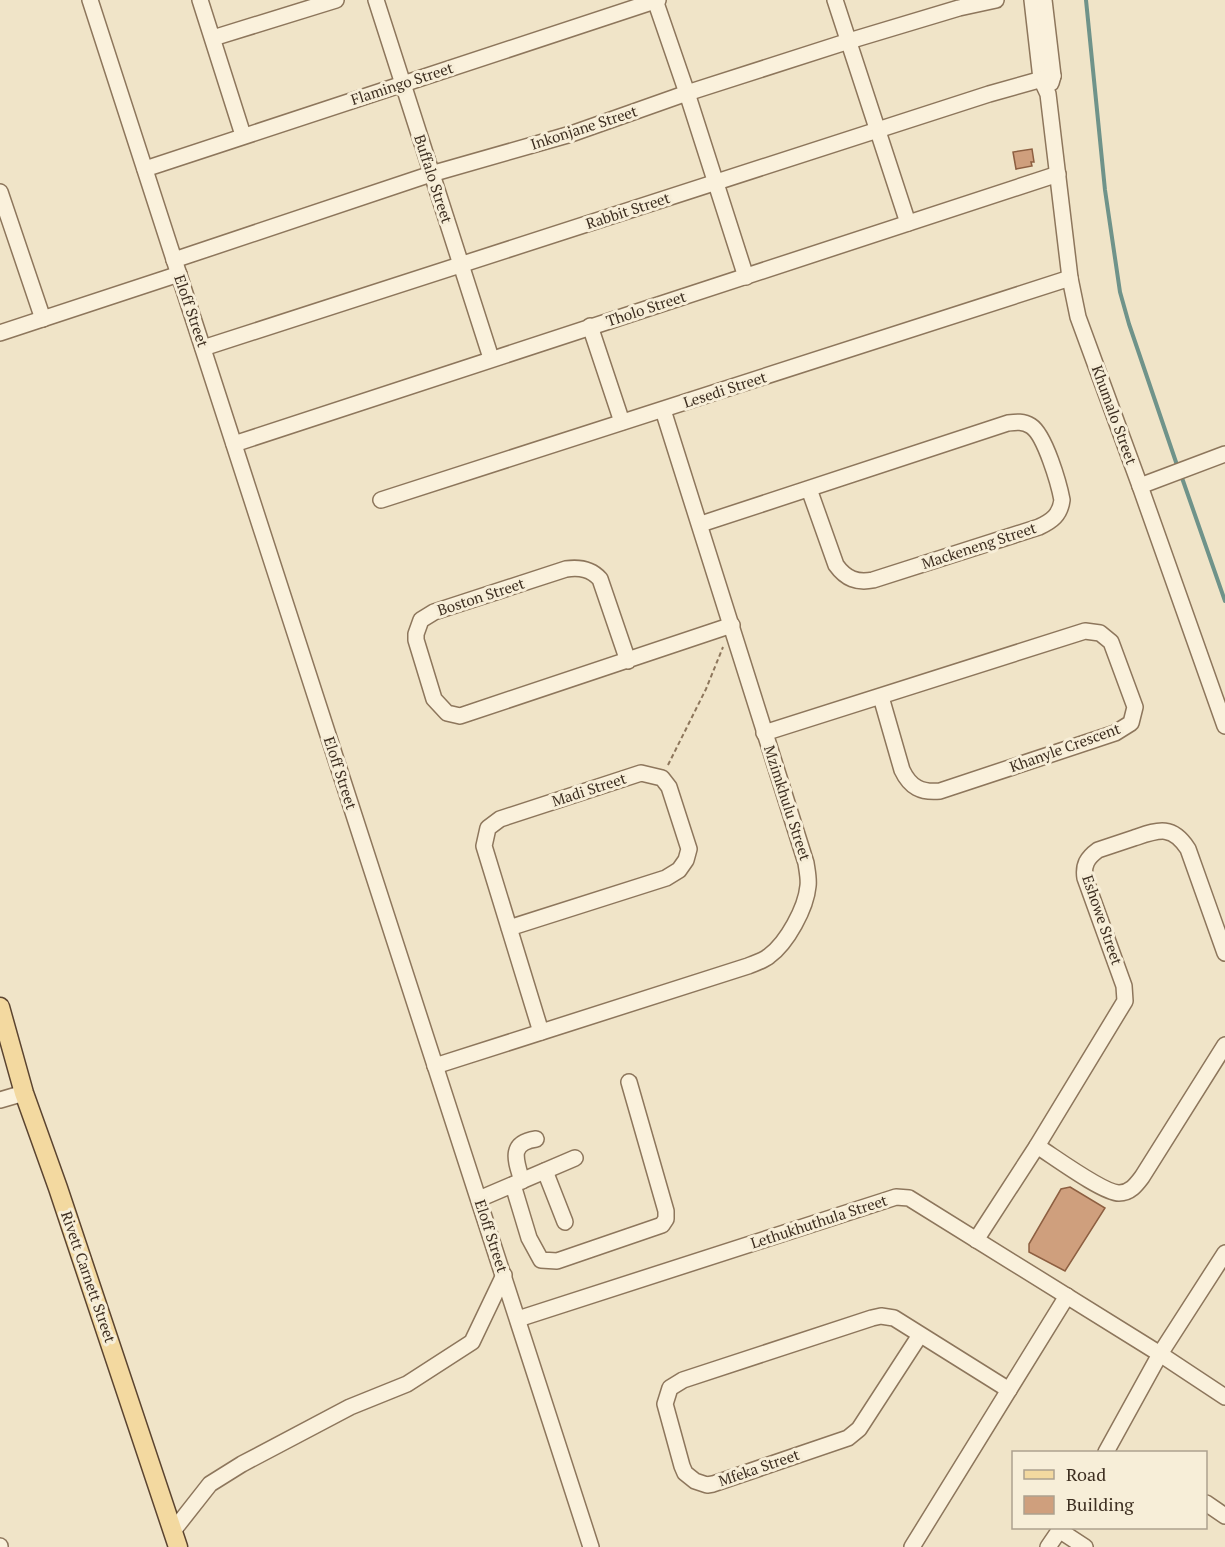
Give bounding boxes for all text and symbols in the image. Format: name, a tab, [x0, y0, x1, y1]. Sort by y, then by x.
street label: Flamingo Street	[348, 57, 456, 109]
street label: Inkonjane Street	[528, 100, 640, 154]
street label: Buffalo Street	[410, 132, 458, 226]
street label: Rabbit Street	[583, 187, 673, 233]
street label: Eloff Street	[170, 272, 214, 350]
street label: Tholo Street	[603, 286, 689, 330]
street label: Khumalo Street	[1088, 362, 1142, 467]
street label: Lesedi Street	[681, 366, 769, 412]
street label: Mackeneng Street	[919, 517, 1039, 573]
street label: Boston Street	[435, 572, 527, 620]
street label: Khanyle Crescent	[1007, 718, 1123, 776]
street label: Eloff Street	[320, 734, 362, 812]
street label: Mzimkhulu Street	[760, 743, 816, 863]
street label: Madi Street	[549, 767, 629, 810]
street label: Eshowe Street	[1078, 872, 1128, 968]
street label: Lethukhuthula Street	[748, 1189, 890, 1253]
street label: Eloff Street	[471, 1197, 513, 1275]
street label: Rivett Carnett Street	[57, 1208, 121, 1346]
street label: Mfeka Street	[716, 1444, 802, 1490]
legend	[1012, 1451, 1207, 1529]
text: Road	[1066, 1462, 1106, 1486]
text: Building	[1066, 1492, 1134, 1516]

